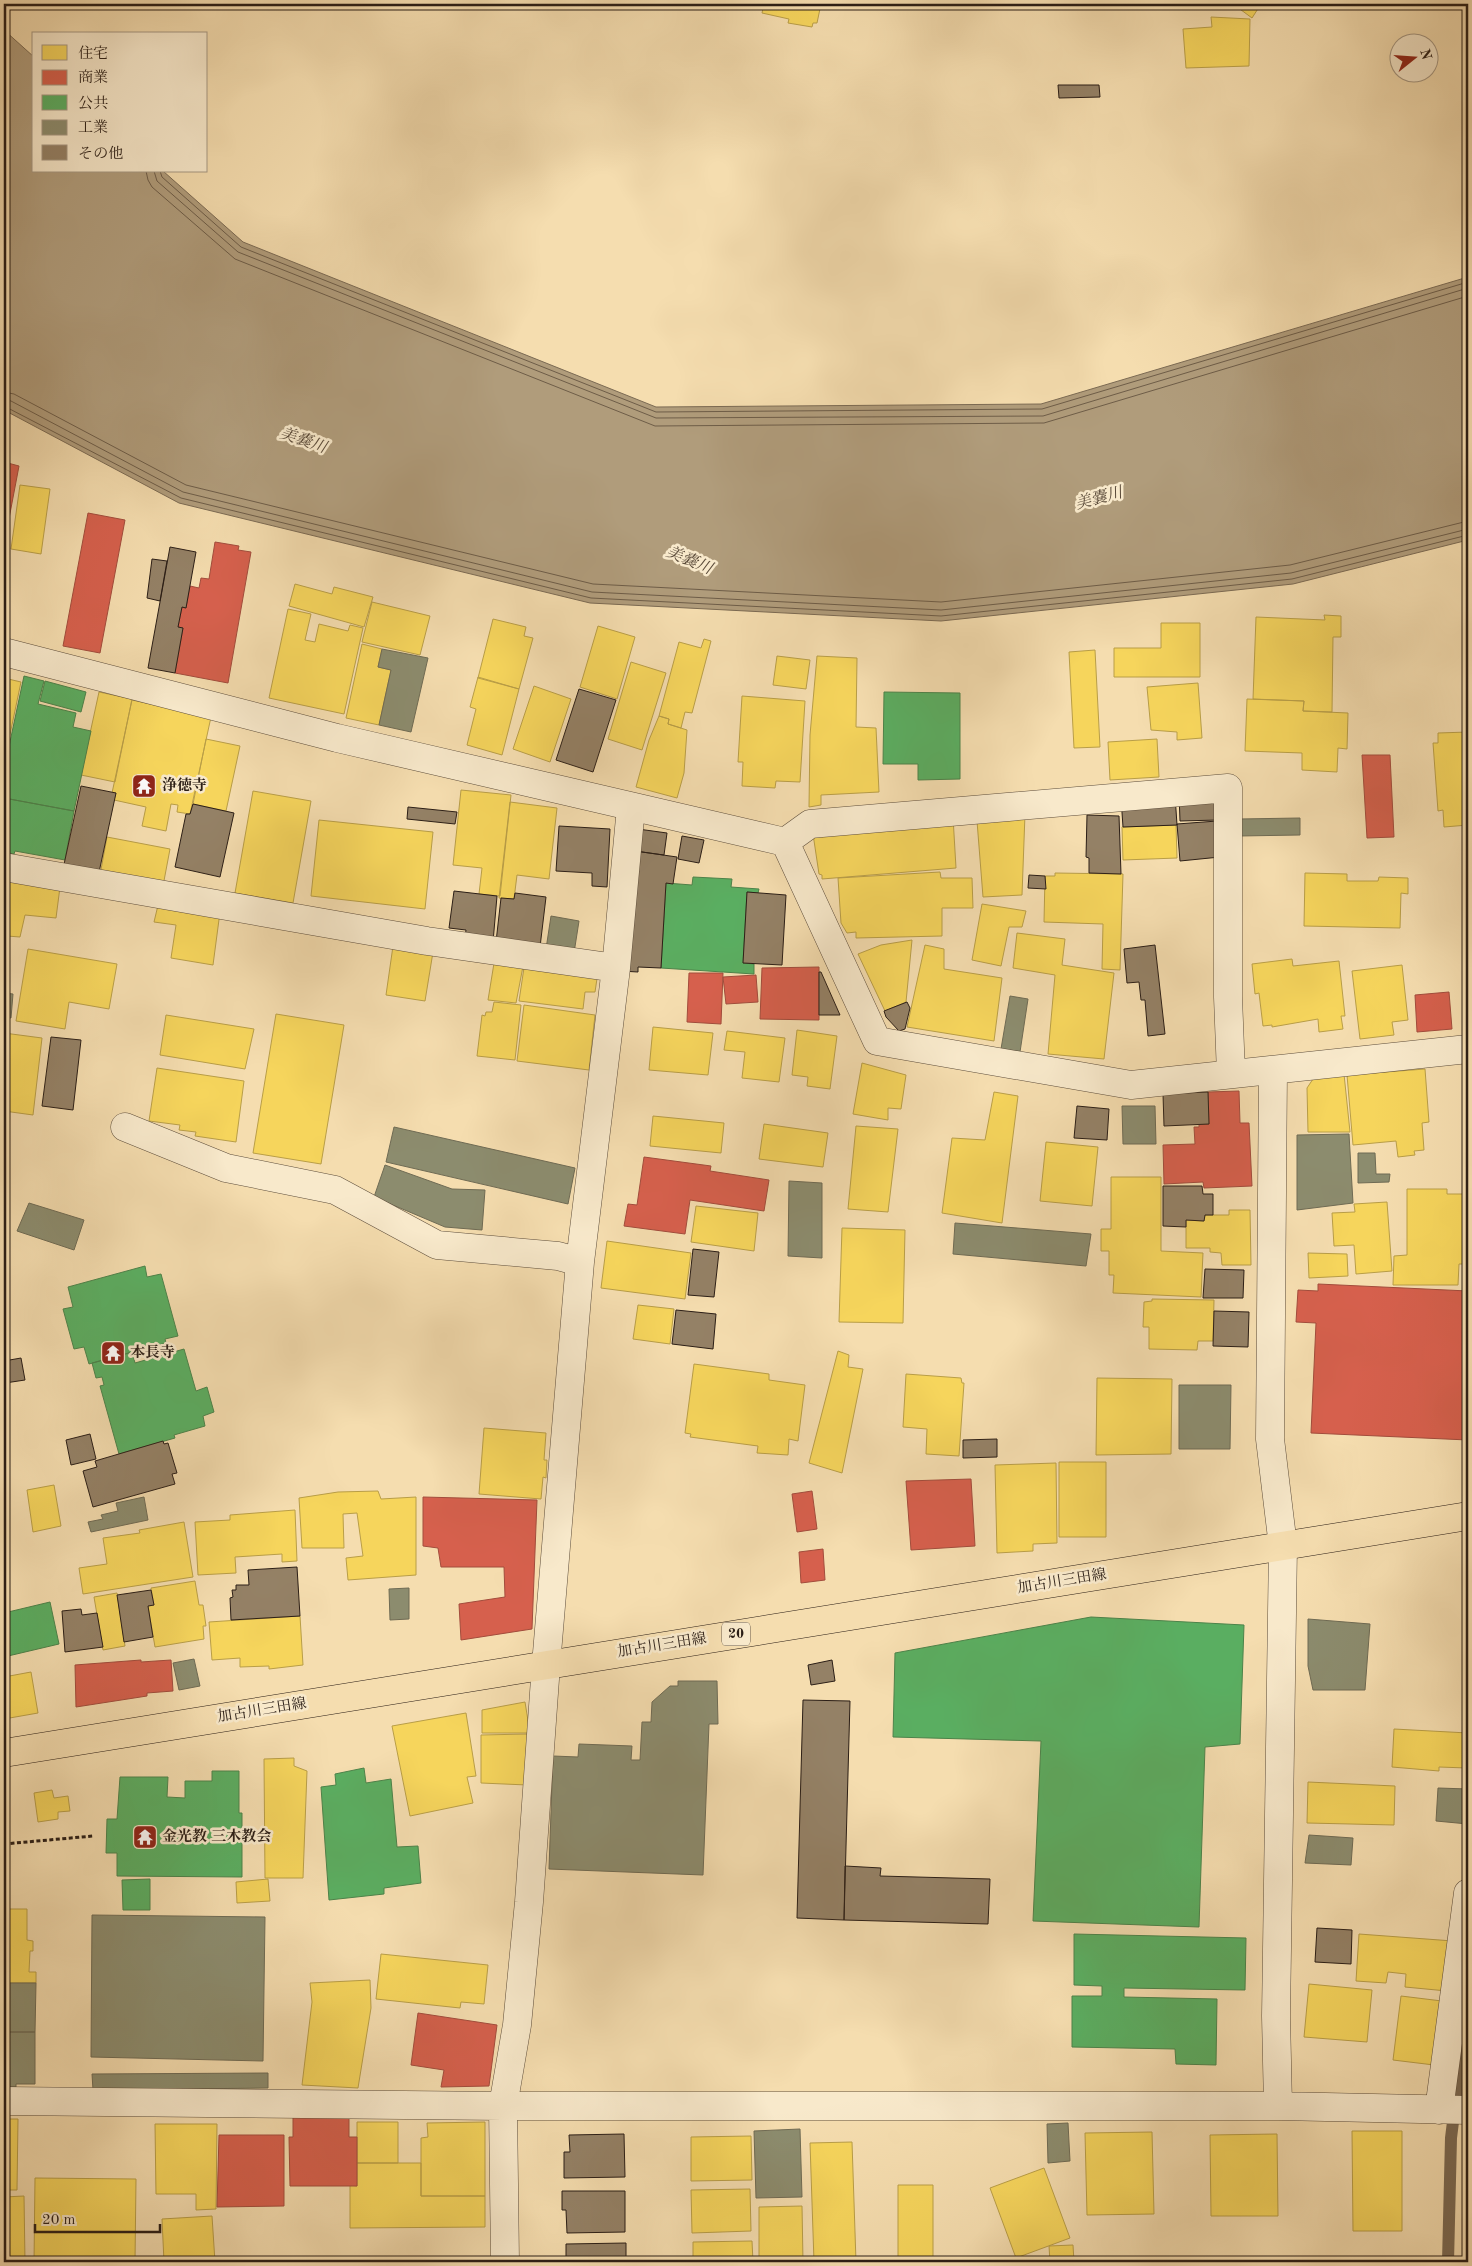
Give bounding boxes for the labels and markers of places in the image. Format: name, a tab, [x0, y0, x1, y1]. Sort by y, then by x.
temple icon: 浄徳寺	[131, 773, 157, 799]
place label: 浄徳寺	[162, 776, 207, 794]
temple icon: 本長寺	[100, 1340, 126, 1366]
place label: 本長寺	[130, 1344, 175, 1361]
temple icon: 金光教 三木教会	[132, 1824, 158, 1850]
place label: 金光教 三木教会	[162, 1828, 271, 1845]

